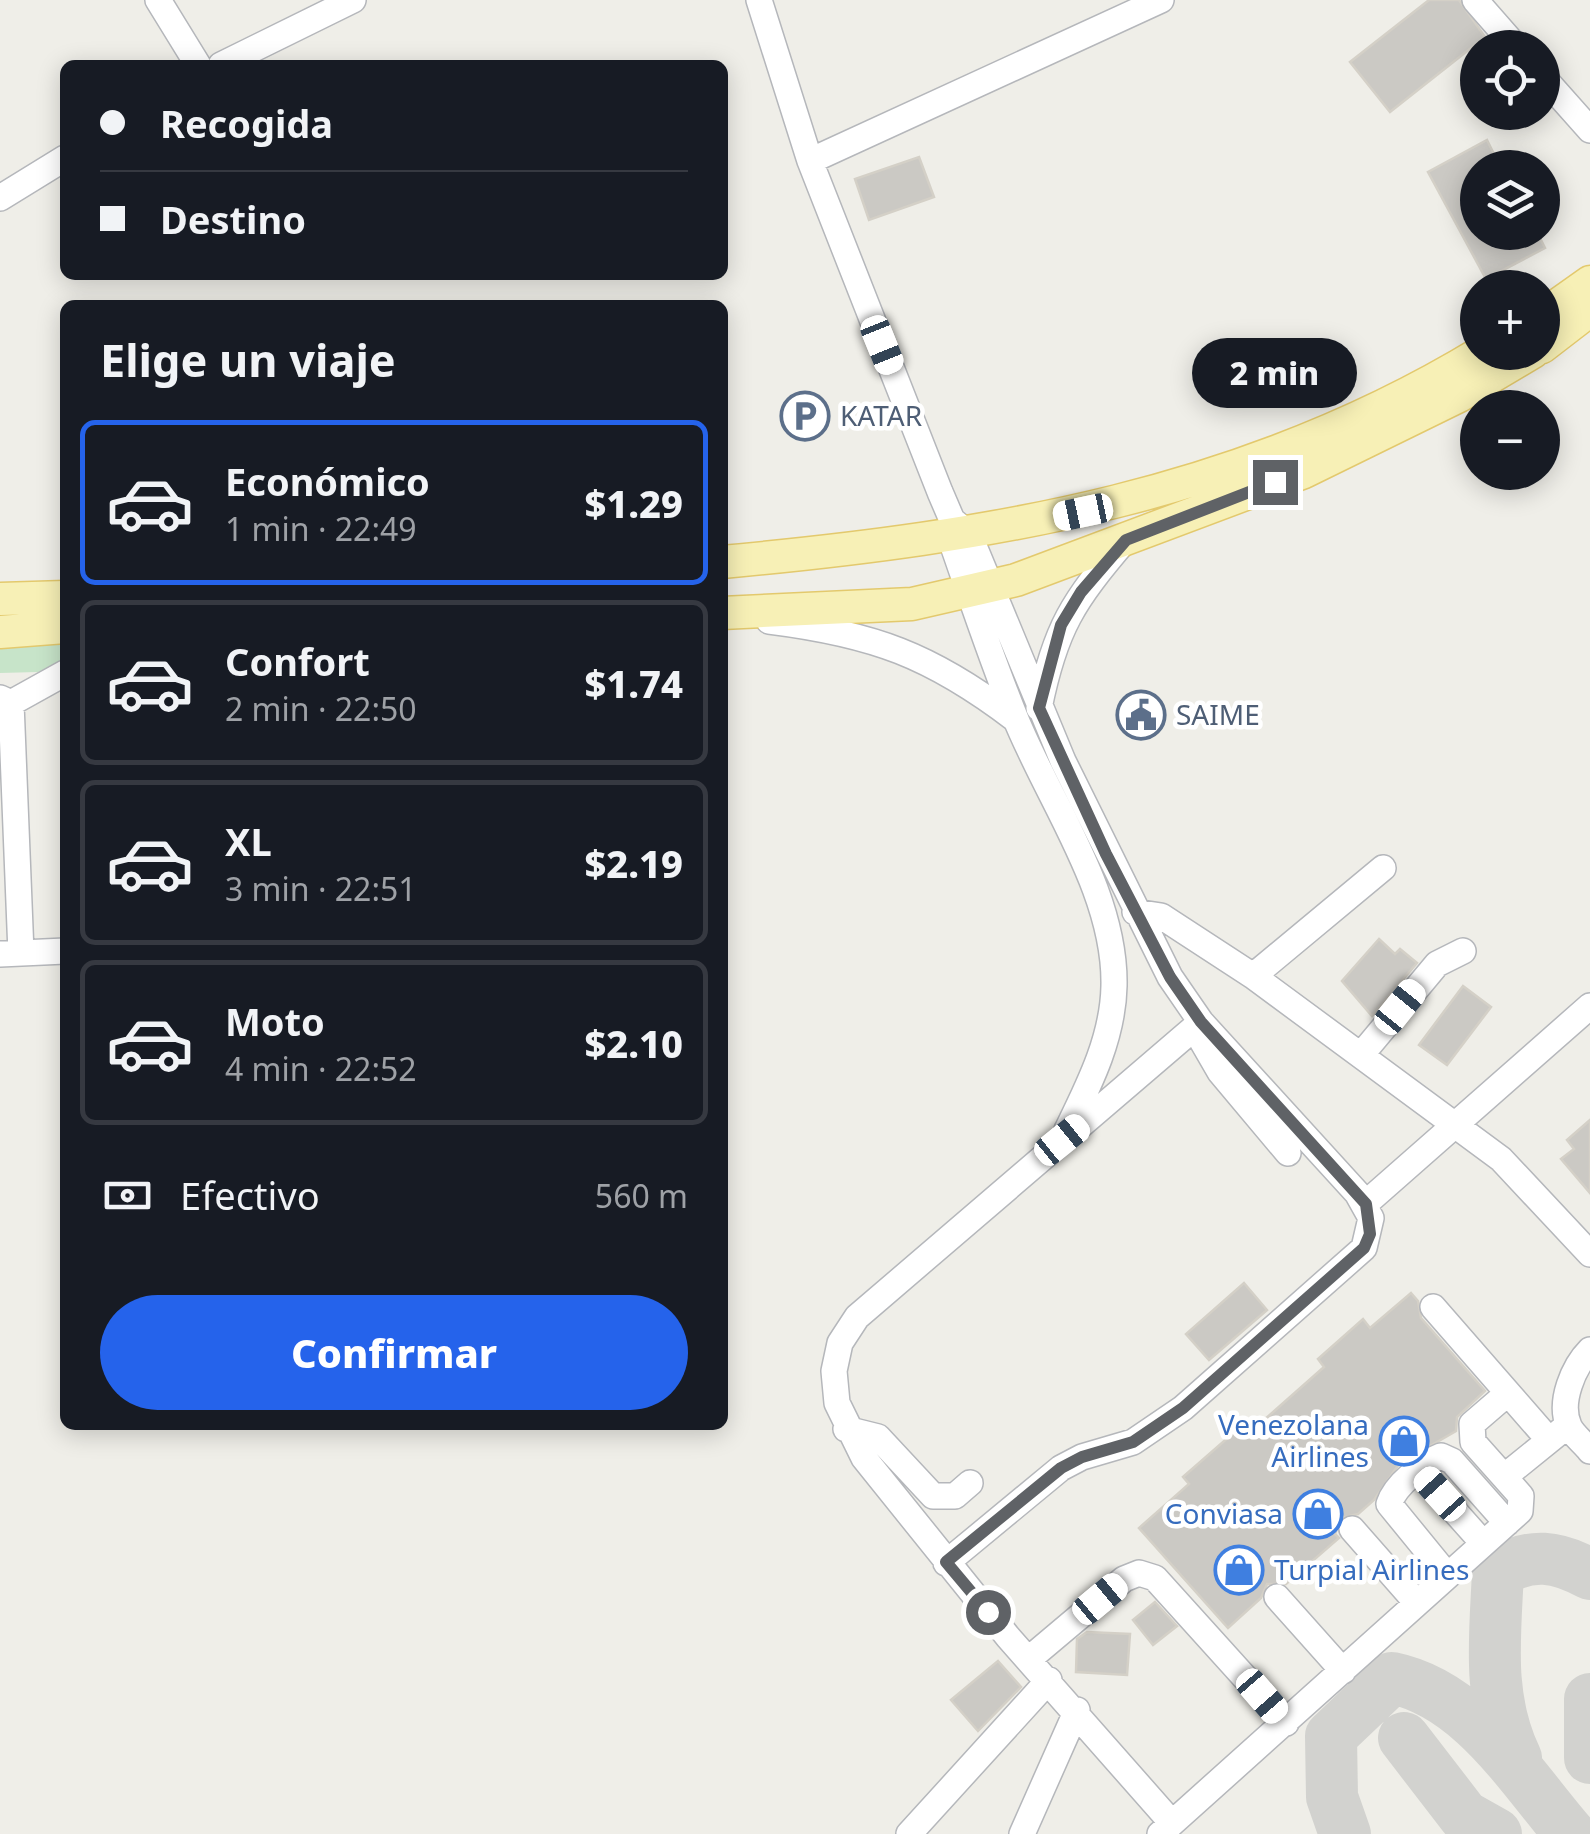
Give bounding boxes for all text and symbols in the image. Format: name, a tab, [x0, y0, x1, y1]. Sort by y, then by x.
map controls	[1460, 30, 1560, 490]
button: locate	[1460, 30, 1560, 130]
text: Recogida	[160, 97, 333, 149]
button: layers	[1460, 150, 1560, 250]
text: Destino	[160, 193, 306, 245]
button: +	[1460, 270, 1560, 370]
car	[857, 312, 907, 378]
text: Elige un viaje	[100, 329, 396, 390]
callout: 2 min	[1192, 337, 1358, 407]
text: 2 min	[1230, 351, 1319, 394]
parking icon: KATAR	[779, 390, 831, 442]
button: −	[1460, 390, 1560, 490]
place label: KATAR	[840, 396, 922, 434]
text: Económico	[225, 455, 430, 507]
icon: car	[105, 458, 195, 548]
route end	[1253, 460, 1298, 505]
text: $1.29	[584, 477, 683, 529]
car	[1051, 491, 1115, 533]
text: 1 min · 22:49	[225, 507, 417, 550]
text: Confort	[225, 635, 370, 687]
icon: car	[105, 638, 195, 728]
text: $1.74	[584, 657, 683, 709]
text: 2 min · 22:50	[225, 687, 417, 730]
public building icon: SAIME	[1115, 689, 1167, 741]
place label: SAIME	[1176, 695, 1260, 733]
text: XL	[225, 815, 272, 867]
icon: car	[105, 818, 195, 908]
text: $2.19	[584, 837, 683, 889]
text: 3 min · 22:51	[225, 867, 417, 910]
car	[1369, 974, 1431, 1040]
text: Moto	[225, 995, 325, 1047]
icon: car	[105, 998, 195, 1088]
text: $2.10	[584, 1017, 683, 1069]
text: 4 min · 22:52	[225, 1047, 417, 1090]
car	[1029, 1109, 1095, 1171]
icon: cash	[100, 1168, 155, 1223]
text: Efectivo	[180, 1169, 320, 1221]
text: 560 m	[595, 1174, 688, 1217]
button: Confirmar	[100, 1295, 688, 1410]
place label: Venezolana Airlines	[1218, 1405, 1369, 1475]
shop icon: Venezolana Airlines	[1378, 1415, 1430, 1467]
car	[1409, 1462, 1471, 1526]
shop icon: Conviasa	[1292, 1488, 1344, 1540]
place label: Conviasa	[1165, 1494, 1283, 1532]
shop icon: Turpial Airlines	[1213, 1544, 1265, 1596]
place label: Turpial Airlines	[1274, 1550, 1469, 1588]
car	[1067, 1568, 1133, 1630]
route start	[966, 1590, 1011, 1635]
car	[1231, 1664, 1293, 1728]

